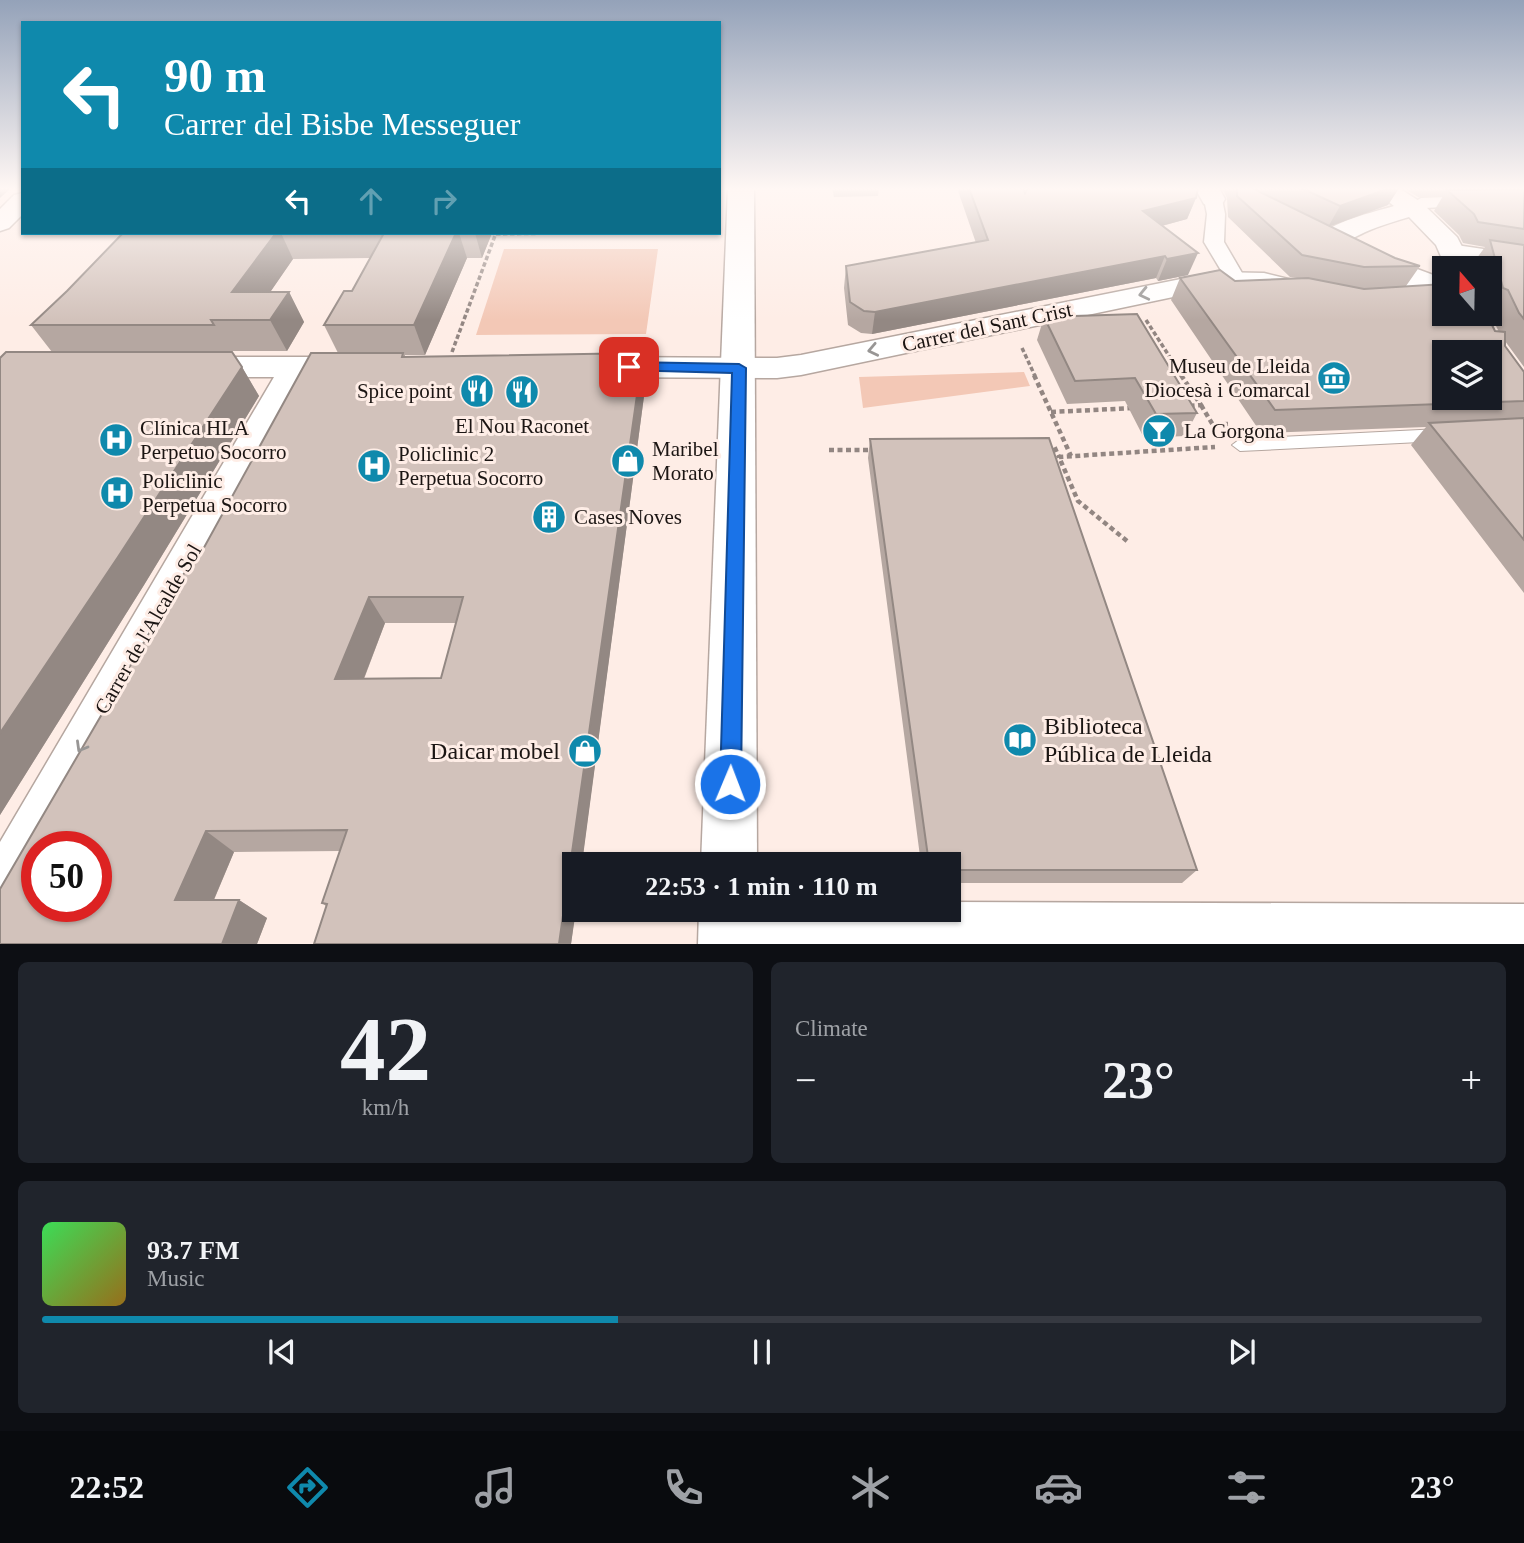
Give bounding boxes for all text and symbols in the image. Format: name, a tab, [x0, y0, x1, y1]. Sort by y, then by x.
text: 90 m	[164, 48, 266, 103]
icon: left	[49, 49, 140, 140]
text: Carrer del Bisbe Messeguer	[164, 106, 520, 142]
icon: left	[279, 182, 317, 220]
icon: ahead	[352, 182, 390, 220]
icon: right	[425, 182, 463, 220]
north arrow	[1432, 256, 1502, 326]
map controls	[1432, 256, 1502, 410]
one-way arrow	[1138, 286, 1150, 300]
street label: Carrer del Sant Crist	[900, 297, 1074, 357]
pin	[599, 337, 659, 397]
button: layers	[1432, 340, 1502, 410]
one-way arrow	[867, 342, 879, 357]
icon: arrive	[610, 348, 648, 386]
place label: Museu de Lleida Diocesà i Comarcal	[1144, 354, 1311, 402]
museum icon: Museu de Lleida Diocesà i Comarcal	[1315, 359, 1353, 397]
restaurant icon: Spice point	[458, 372, 496, 410]
restaurant icon: El Nou Raconet	[503, 373, 541, 411]
place label: Spice point	[357, 379, 452, 403]
bar icon: La Gorgona	[1140, 412, 1178, 450]
place label: El Nou Raconet	[455, 414, 589, 438]
place label: Clínica HLA Perpetuo Socorro	[140, 416, 286, 464]
place label: La Gorgona	[1184, 419, 1285, 443]
hospital icon: Clínica HLA Perpetuo Socorro	[97, 421, 135, 459]
place label: Maribel Morato	[652, 437, 719, 485]
place label: Policlinic 2 Perpetua Socorro	[398, 442, 543, 490]
shop icon: Maribel Morato	[609, 442, 647, 480]
hospital icon: Policlinic 2 Perpetua Socorro	[355, 447, 393, 485]
place label: Policlinic Perpetua Socorro	[142, 469, 287, 517]
hospital icon: Policlinic Perpetua Socorro	[98, 474, 136, 512]
building icon: Cases Noves	[530, 498, 568, 536]
place label: Cases Noves	[574, 505, 682, 529]
street label: Carrer de l'Alcalde Sol	[90, 540, 207, 718]
place label: Biblioteca Pública de Lleida	[1044, 713, 1212, 767]
library icon: Biblioteca Pública de Lleida	[1001, 721, 1039, 759]
shop icon: Daicar mobel	[566, 732, 604, 770]
place label: Daicar mobel	[430, 738, 560, 764]
one-way arrow	[76, 739, 89, 752]
position arrow	[693, 747, 767, 821]
speed limit sign: 50	[21, 831, 112, 922]
text: 22:53 · 1 min · 110 m	[645, 872, 878, 901]
text: 42	[340, 999, 431, 1100]
text: Climate	[795, 1016, 868, 1041]
text: 23°	[1102, 1052, 1175, 1109]
text: −	[795, 1059, 816, 1101]
text: +	[1461, 1059, 1482, 1101]
text: km/h	[362, 1095, 409, 1120]
text: 93.7 FM	[147, 1236, 239, 1265]
text: Music	[147, 1266, 205, 1291]
icon: previous	[263, 1333, 301, 1371]
icon: pause	[743, 1333, 781, 1371]
icon: next	[1223, 1333, 1261, 1371]
icon: directions	[283, 1463, 332, 1512]
icon: music	[471, 1463, 520, 1512]
icon: phone	[659, 1463, 708, 1512]
icon: climate	[846, 1463, 895, 1512]
icon: car	[1034, 1463, 1083, 1512]
icon: filters	[1222, 1463, 1271, 1512]
text: 22:52	[69, 1469, 144, 1505]
text: 23°	[1410, 1469, 1455, 1505]

